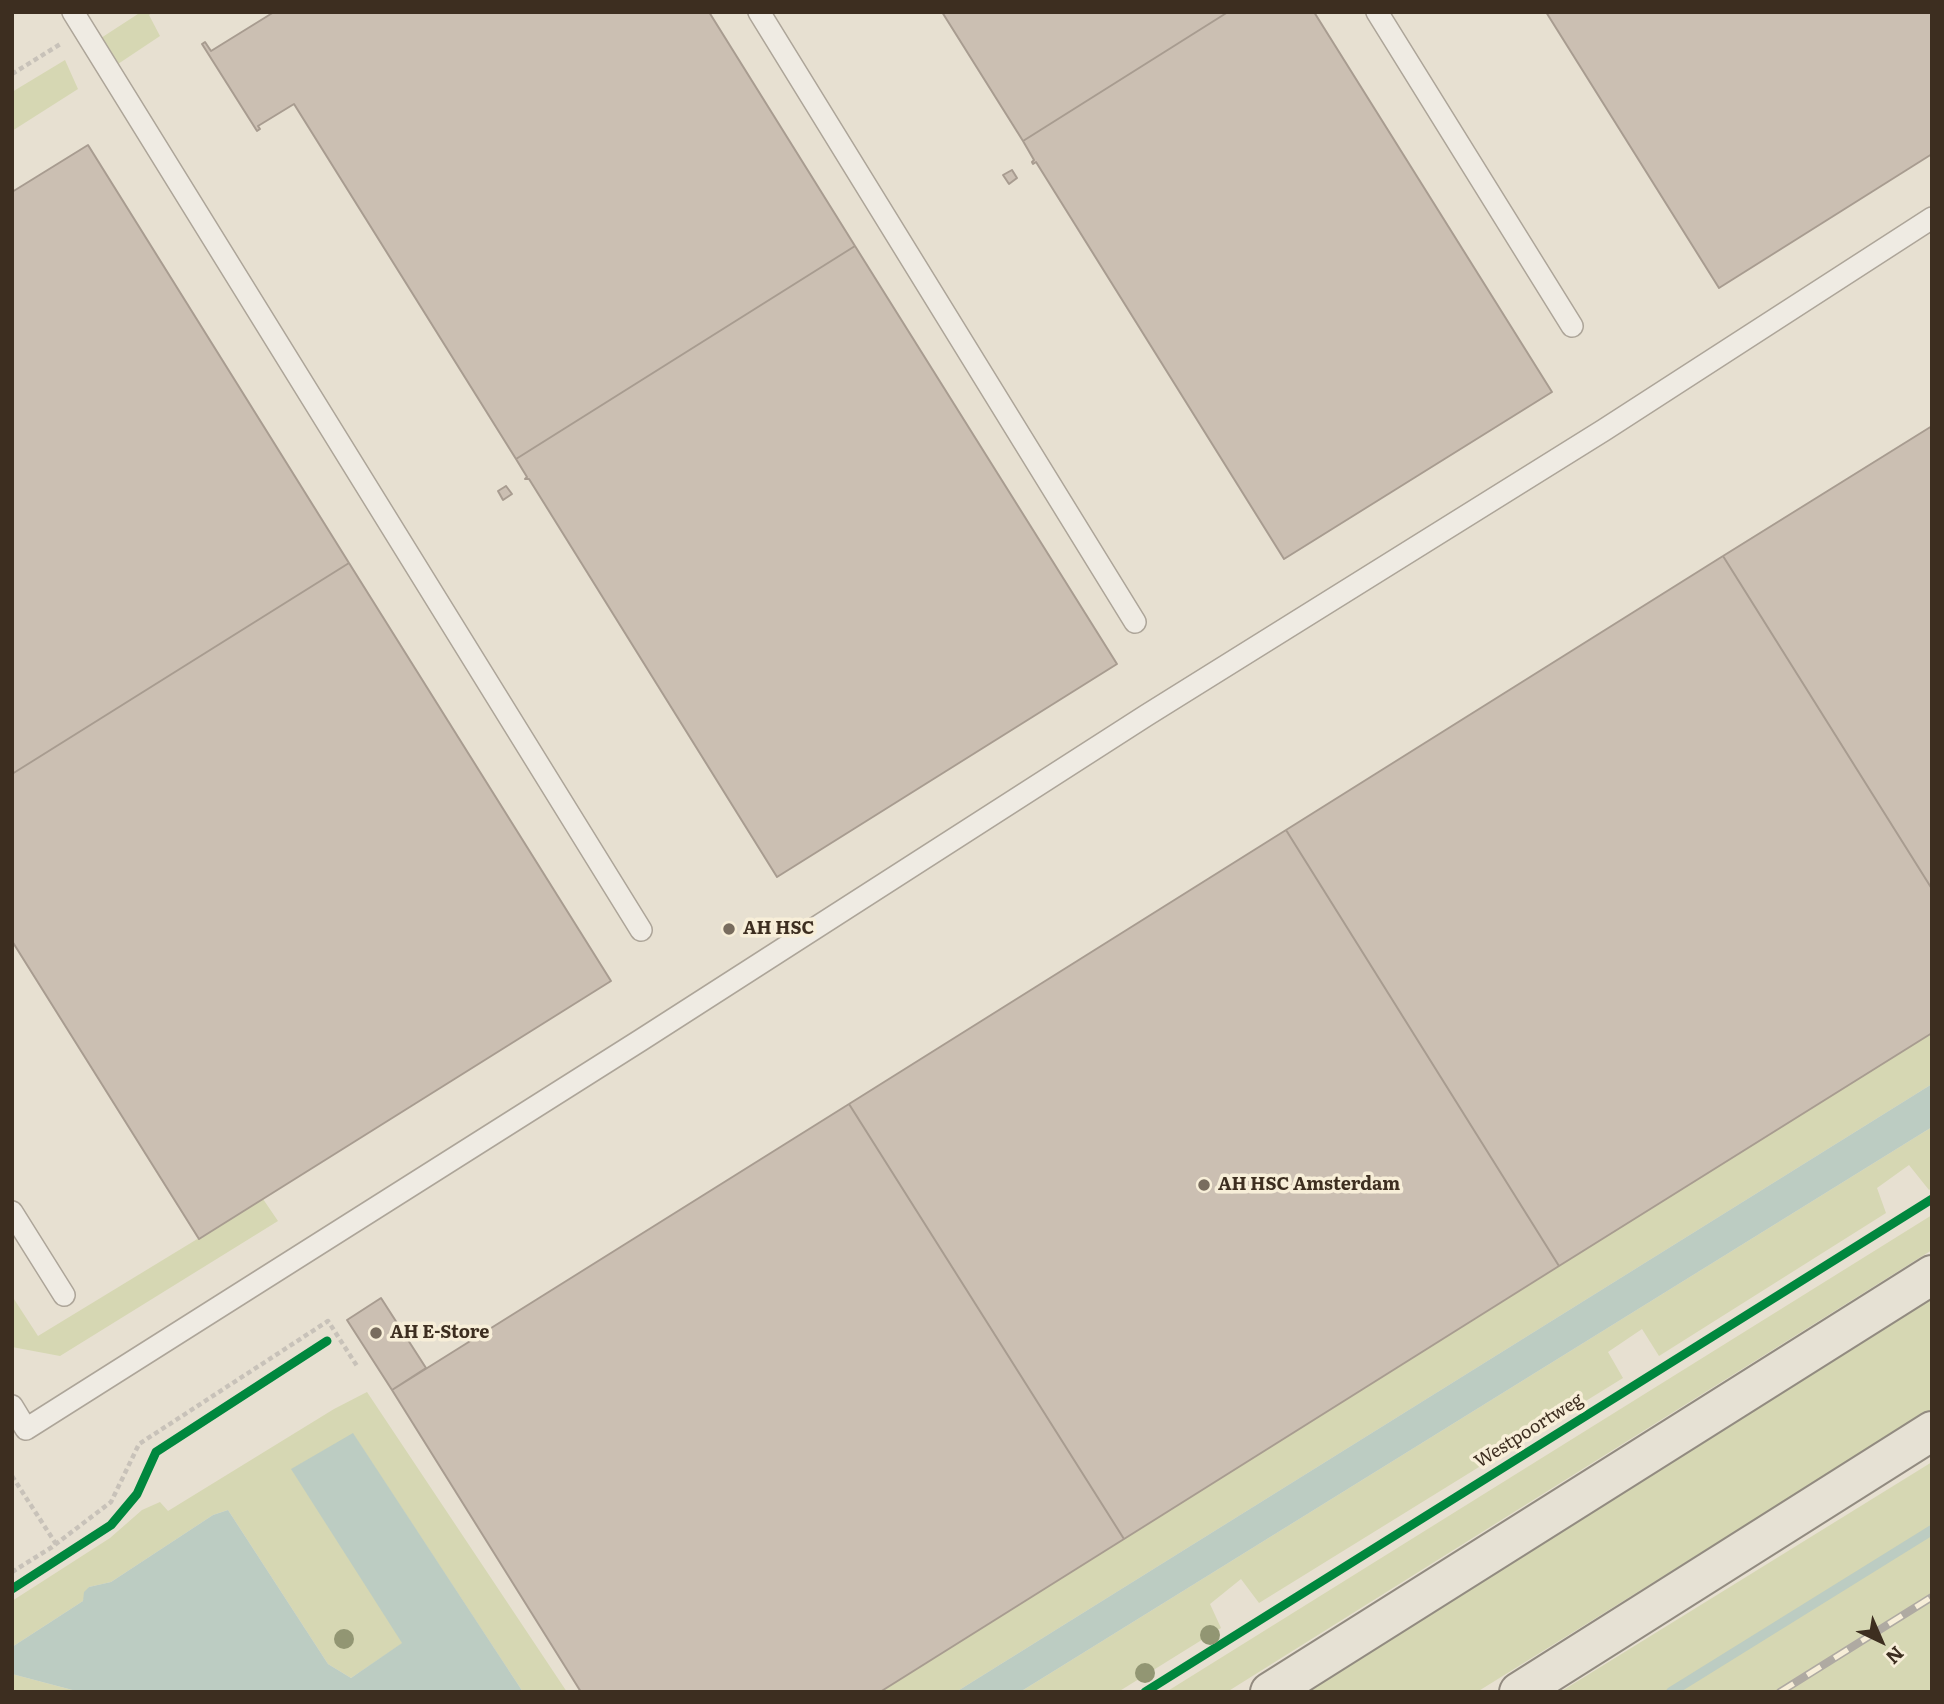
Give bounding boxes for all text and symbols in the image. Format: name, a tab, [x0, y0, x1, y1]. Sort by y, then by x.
place label: AH HSC	[743, 918, 814, 940]
marker: AH HSC	[721, 921, 737, 937]
place label: AH HSC Amsterdam	[1218, 1174, 1400, 1196]
marker: AH HSC Amsterdam	[1196, 1177, 1212, 1193]
place label: AH E-Store	[390, 1322, 490, 1344]
marker: AH E-Store	[368, 1325, 384, 1341]
street label: Westpoortweg	[1471, 1389, 1587, 1473]
north arrow	[1846, 1606, 1916, 1676]
text: N	[1880, 1640, 1911, 1672]

